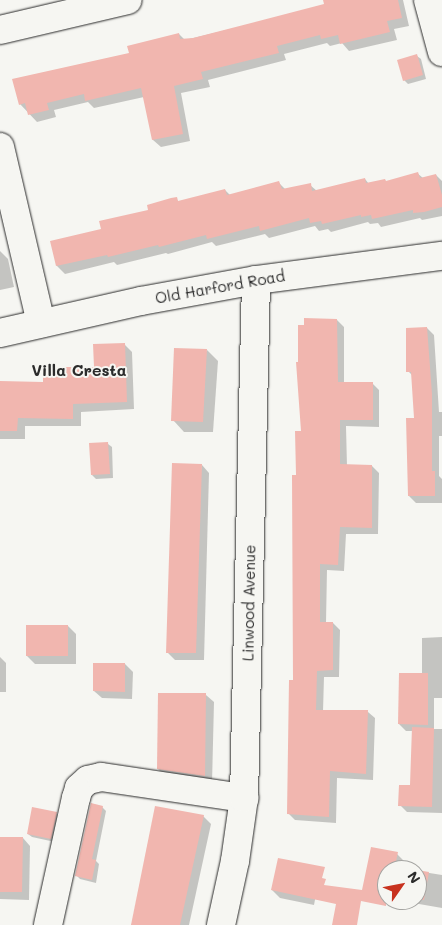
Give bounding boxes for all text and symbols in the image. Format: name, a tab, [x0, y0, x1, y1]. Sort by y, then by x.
street label: Old Harford Road	[154, 267, 286, 307]
district label: Villa Cresta	[32, 360, 126, 380]
street label: Linwood Avenue	[239, 545, 259, 661]
north arrow	[377, 860, 427, 910]
text: N	[403, 867, 425, 887]

